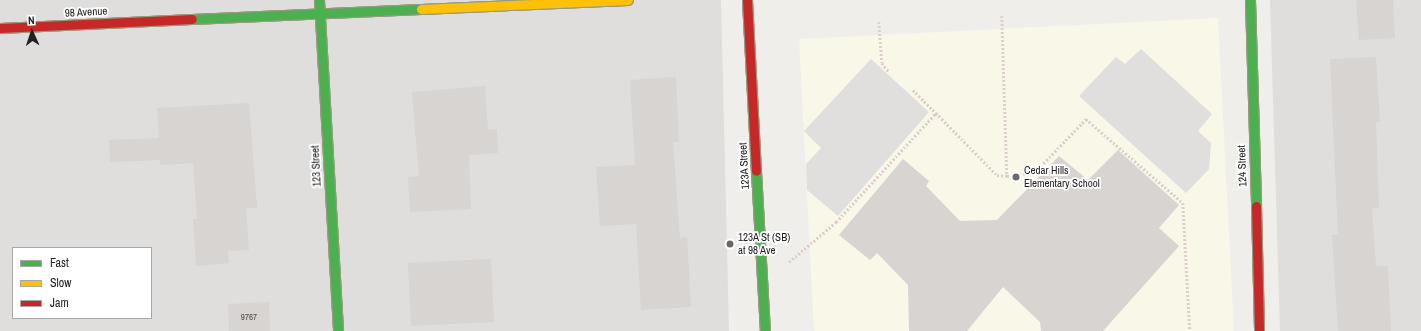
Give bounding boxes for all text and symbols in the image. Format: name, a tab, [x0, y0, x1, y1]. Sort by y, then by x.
street label: 98 Avenue	[64, 4, 108, 20]
north arrow	[12, 12, 52, 52]
text: N	[28, 13, 35, 27]
street label: 123A Street	[736, 142, 752, 190]
street label: 123 Street	[308, 145, 324, 187]
street label: 124 Street	[1235, 145, 1249, 187]
place label: Cedar Hills Elementary School	[1024, 164, 1100, 190]
marker: Cedar Hills Elementary School	[1011, 172, 1021, 182]
place label: 123A St (SB) at 98 Ave	[738, 231, 791, 257]
marker: 123A St (SB) at 98 Ave	[725, 239, 735, 249]
legend	[12, 247, 152, 319]
text: Fast	[50, 255, 69, 271]
text: Slow	[50, 275, 71, 291]
text: Jam	[50, 295, 69, 311]
house number: 9767	[241, 312, 257, 322]

